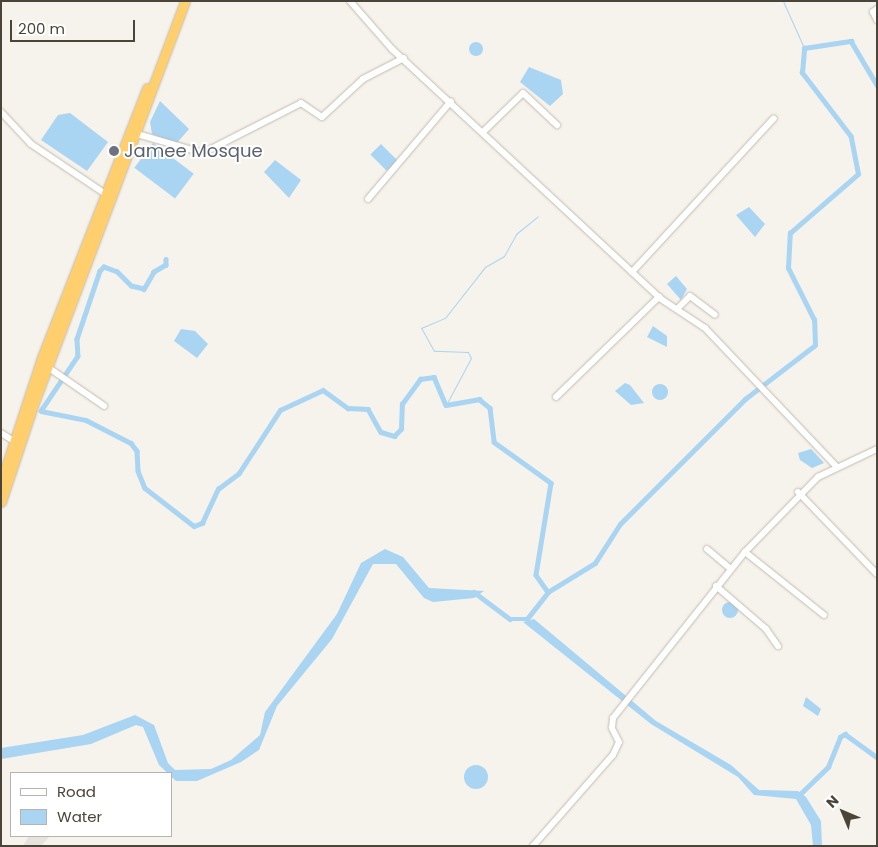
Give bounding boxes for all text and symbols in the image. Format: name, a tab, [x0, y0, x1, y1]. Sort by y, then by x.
scale bar	[12, 10, 138, 42]
text: 200 m	[18, 18, 65, 39]
place label: Jamee Mosque	[124, 140, 263, 162]
marker: Jamee Mosque	[108, 145, 120, 157]
legend	[10, 772, 172, 837]
text: Road	[57, 781, 96, 802]
north arrow	[818, 787, 868, 837]
text: N	[822, 791, 843, 812]
text: Water	[57, 806, 102, 827]

